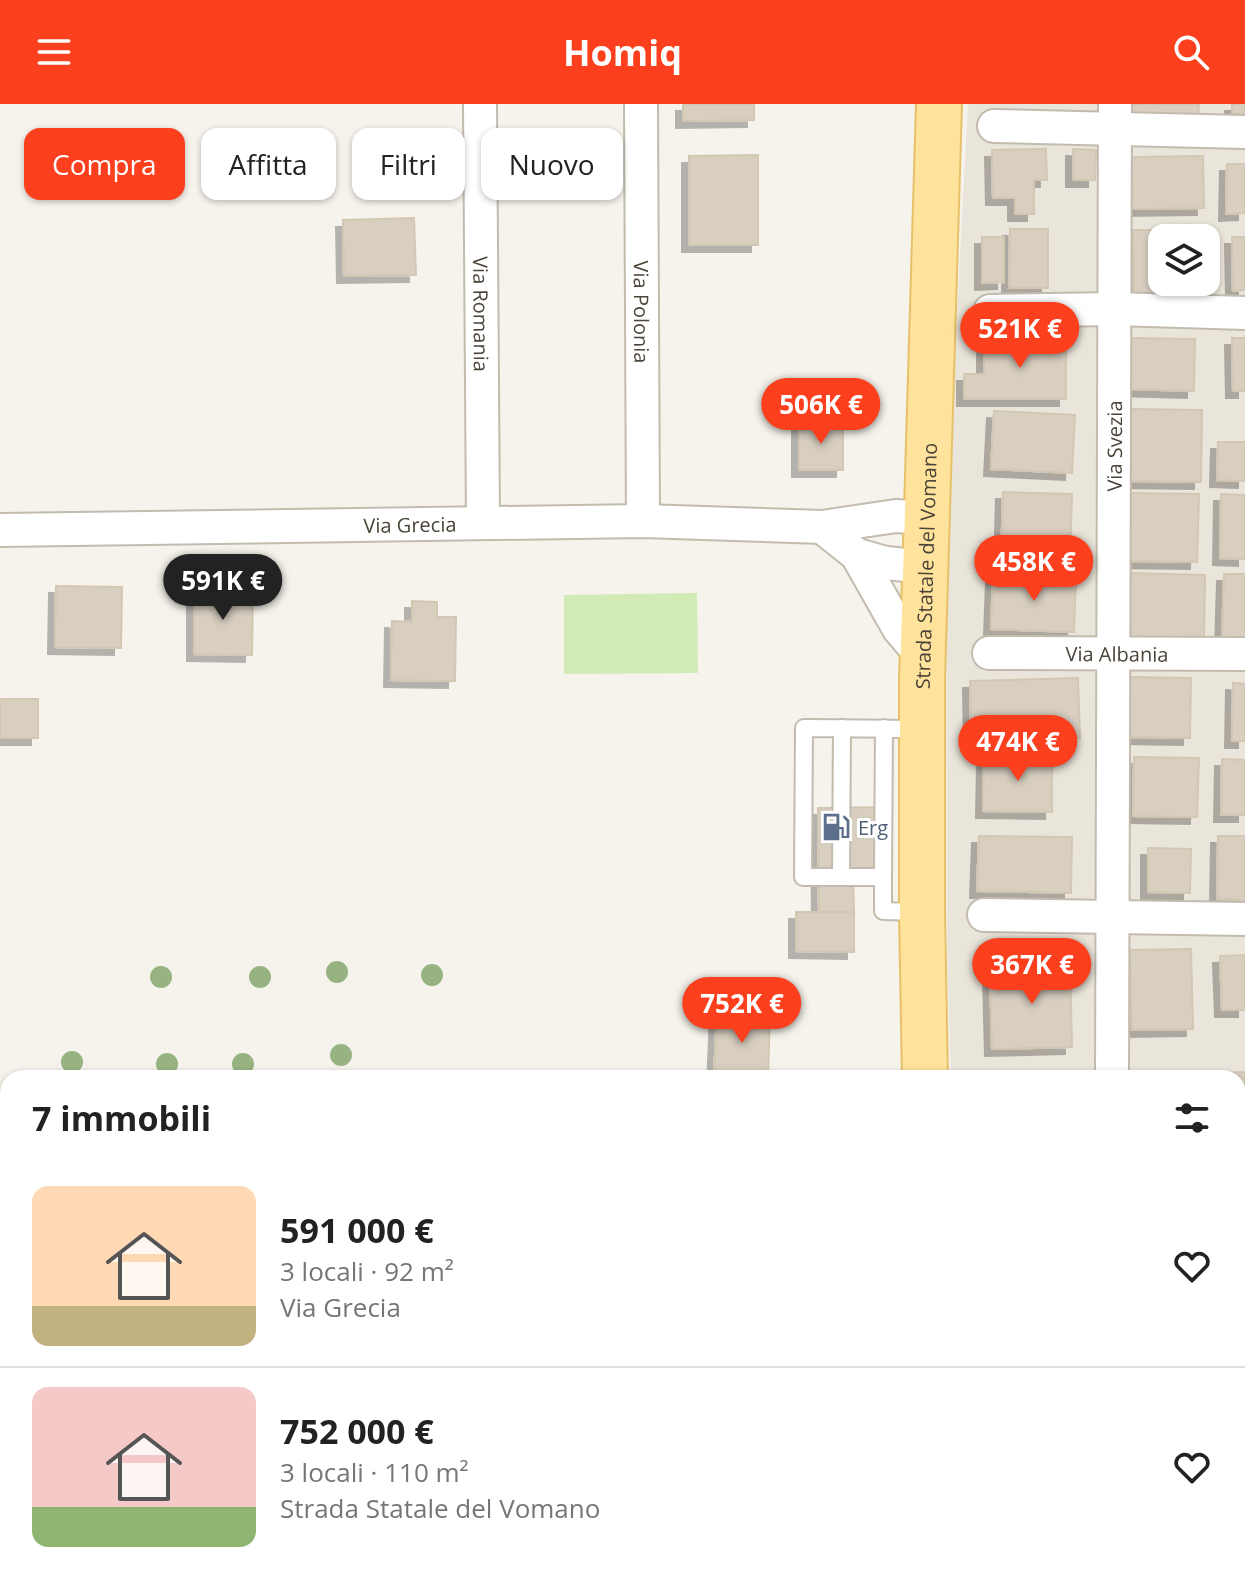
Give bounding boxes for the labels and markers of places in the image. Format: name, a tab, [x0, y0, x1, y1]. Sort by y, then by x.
pin: 521K €	[955, 302, 1085, 370]
pin: 506K €	[756, 378, 886, 446]
pin: 458K €	[969, 535, 1099, 603]
pin: 591K €	[158, 554, 288, 622]
pin: 474K €	[953, 715, 1083, 783]
fuel station icon: Erg	[821, 812, 851, 842]
place label: Erg	[858, 814, 888, 841]
pin: 367K €	[967, 938, 1097, 1006]
pin: 752K €	[677, 977, 807, 1045]

